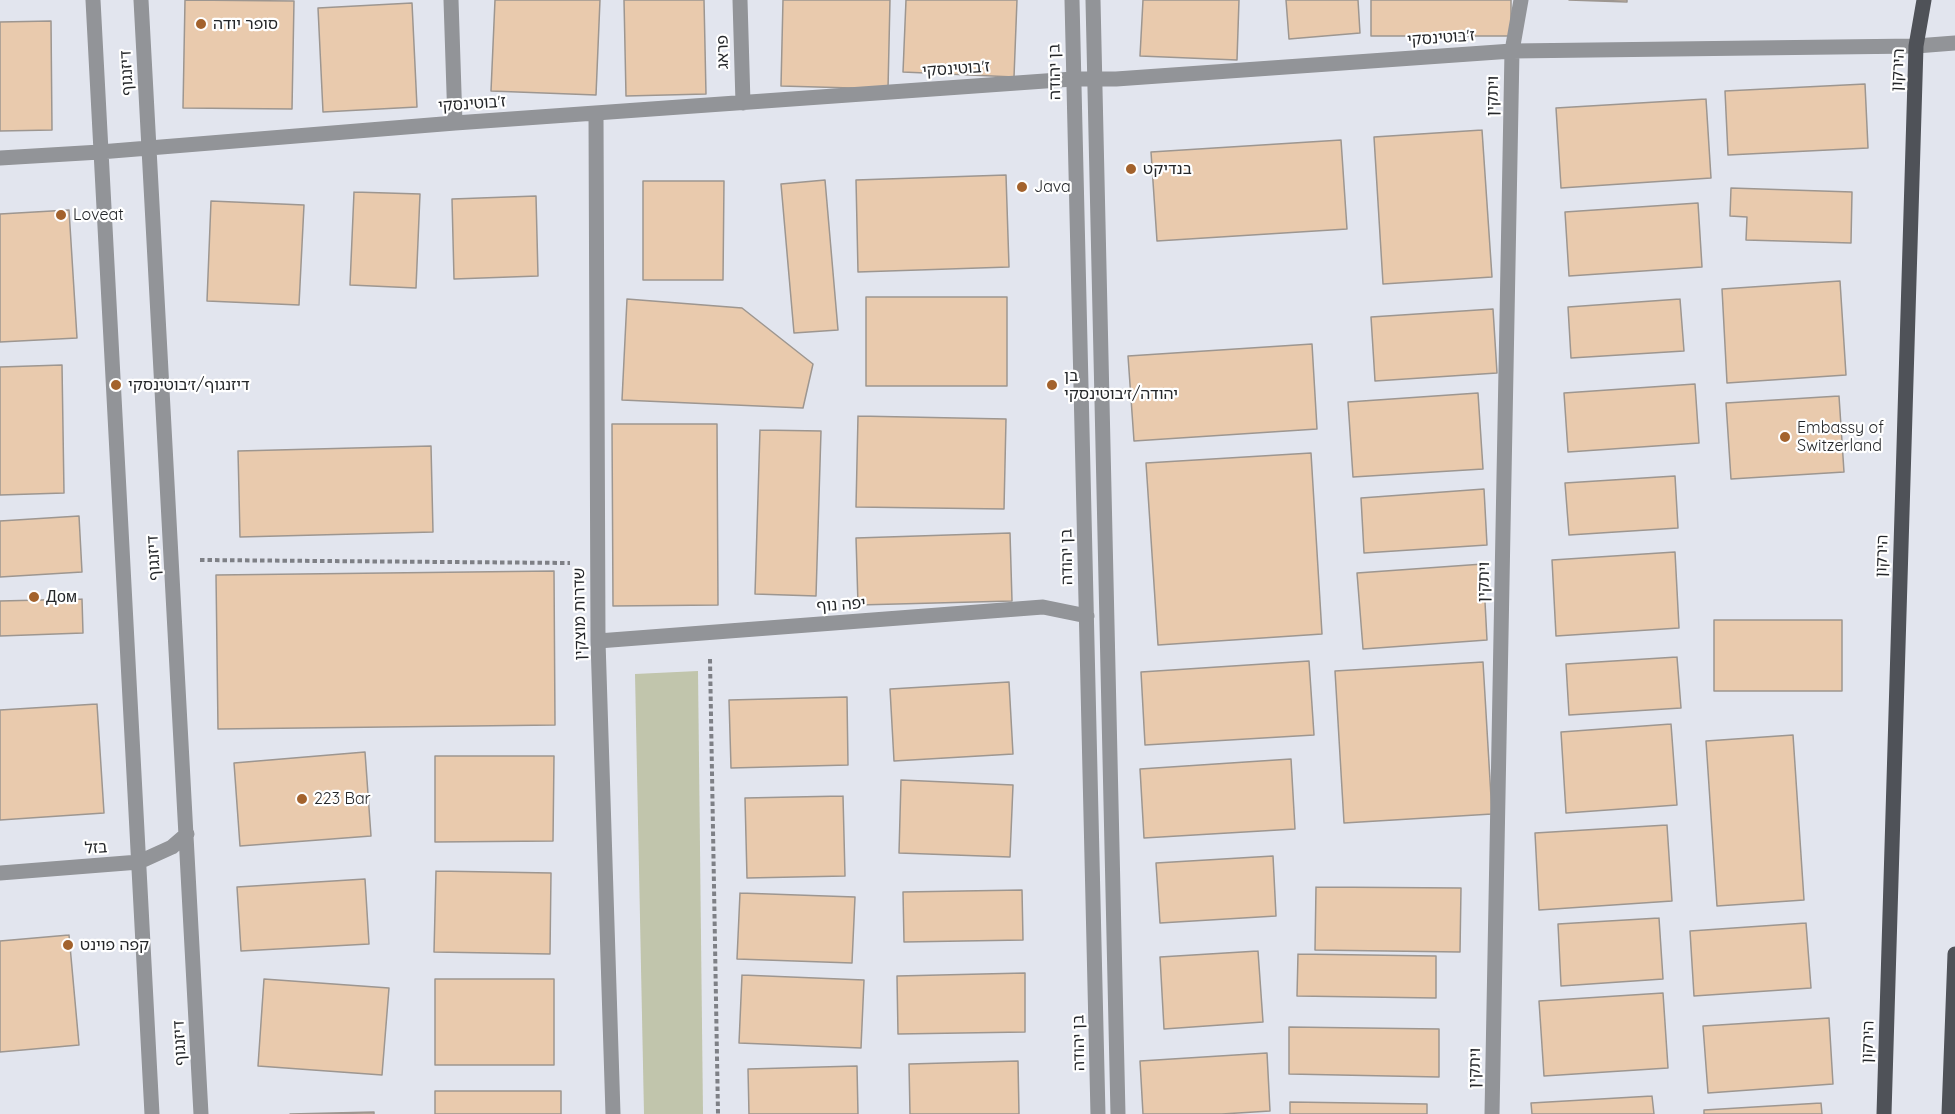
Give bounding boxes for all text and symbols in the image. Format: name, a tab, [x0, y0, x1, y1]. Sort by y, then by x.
place label: סופר יודה	[213, 14, 278, 34]
marker: סופר יודה	[194, 17, 208, 31]
street label: ז'בוטינסקי	[1406, 26, 1476, 50]
street label: פראג	[713, 35, 733, 69]
street label: בן יהודה	[1045, 44, 1065, 100]
street label: הירקון	[1887, 48, 1909, 92]
street label: דיזנגוף	[116, 50, 138, 96]
street label: ז'בוטינסקי	[921, 57, 991, 81]
street label: ויתקין	[1483, 76, 1503, 116]
street label: ז'בוטינסקי	[437, 92, 507, 116]
place label: בנדיקט	[1143, 159, 1192, 179]
marker: בנדיקט	[1124, 162, 1138, 176]
place label: Java	[1034, 177, 1071, 197]
marker: Java	[1015, 180, 1029, 194]
place label: Loveat	[73, 205, 124, 225]
marker: Loveat	[54, 208, 68, 222]
place label: בן יהודה/ז׳בוטינסקי	[1064, 366, 1178, 404]
place label: דיזנגוף/ז׳בוטינסקי	[128, 375, 250, 395]
marker: דיזנגוף/ז׳בוטינסקי	[109, 378, 123, 392]
marker: בן יהודה/ז׳בוטינסקי	[1045, 378, 1059, 392]
place label: Embassy of Switzerland	[1797, 418, 1884, 456]
marker: Embassy of Switzerland	[1778, 430, 1792, 444]
street label: בן יהודה	[1057, 529, 1077, 585]
street label: הירקון	[1872, 534, 1892, 578]
street label: דיזנגוף	[143, 535, 165, 581]
street label: ויתקין	[1474, 562, 1494, 602]
street label: שדרות מוצקין	[570, 568, 590, 660]
place label: Дом	[46, 587, 77, 607]
marker: Дом	[27, 590, 41, 604]
street label: יפה נוף	[816, 594, 866, 616]
place label: 223 Bar	[314, 789, 371, 809]
marker: 223 Bar	[295, 792, 309, 806]
street label: בזל	[84, 838, 108, 858]
place label: קפה פוינט	[80, 935, 149, 955]
marker: קפה פוינט	[61, 938, 75, 952]
street label: בן יהודה	[1069, 1015, 1089, 1071]
street label: דיזנגוף	[169, 1020, 191, 1066]
street label: הירקון	[1858, 1020, 1878, 1064]
street label: ויתקין	[1465, 1048, 1485, 1088]

